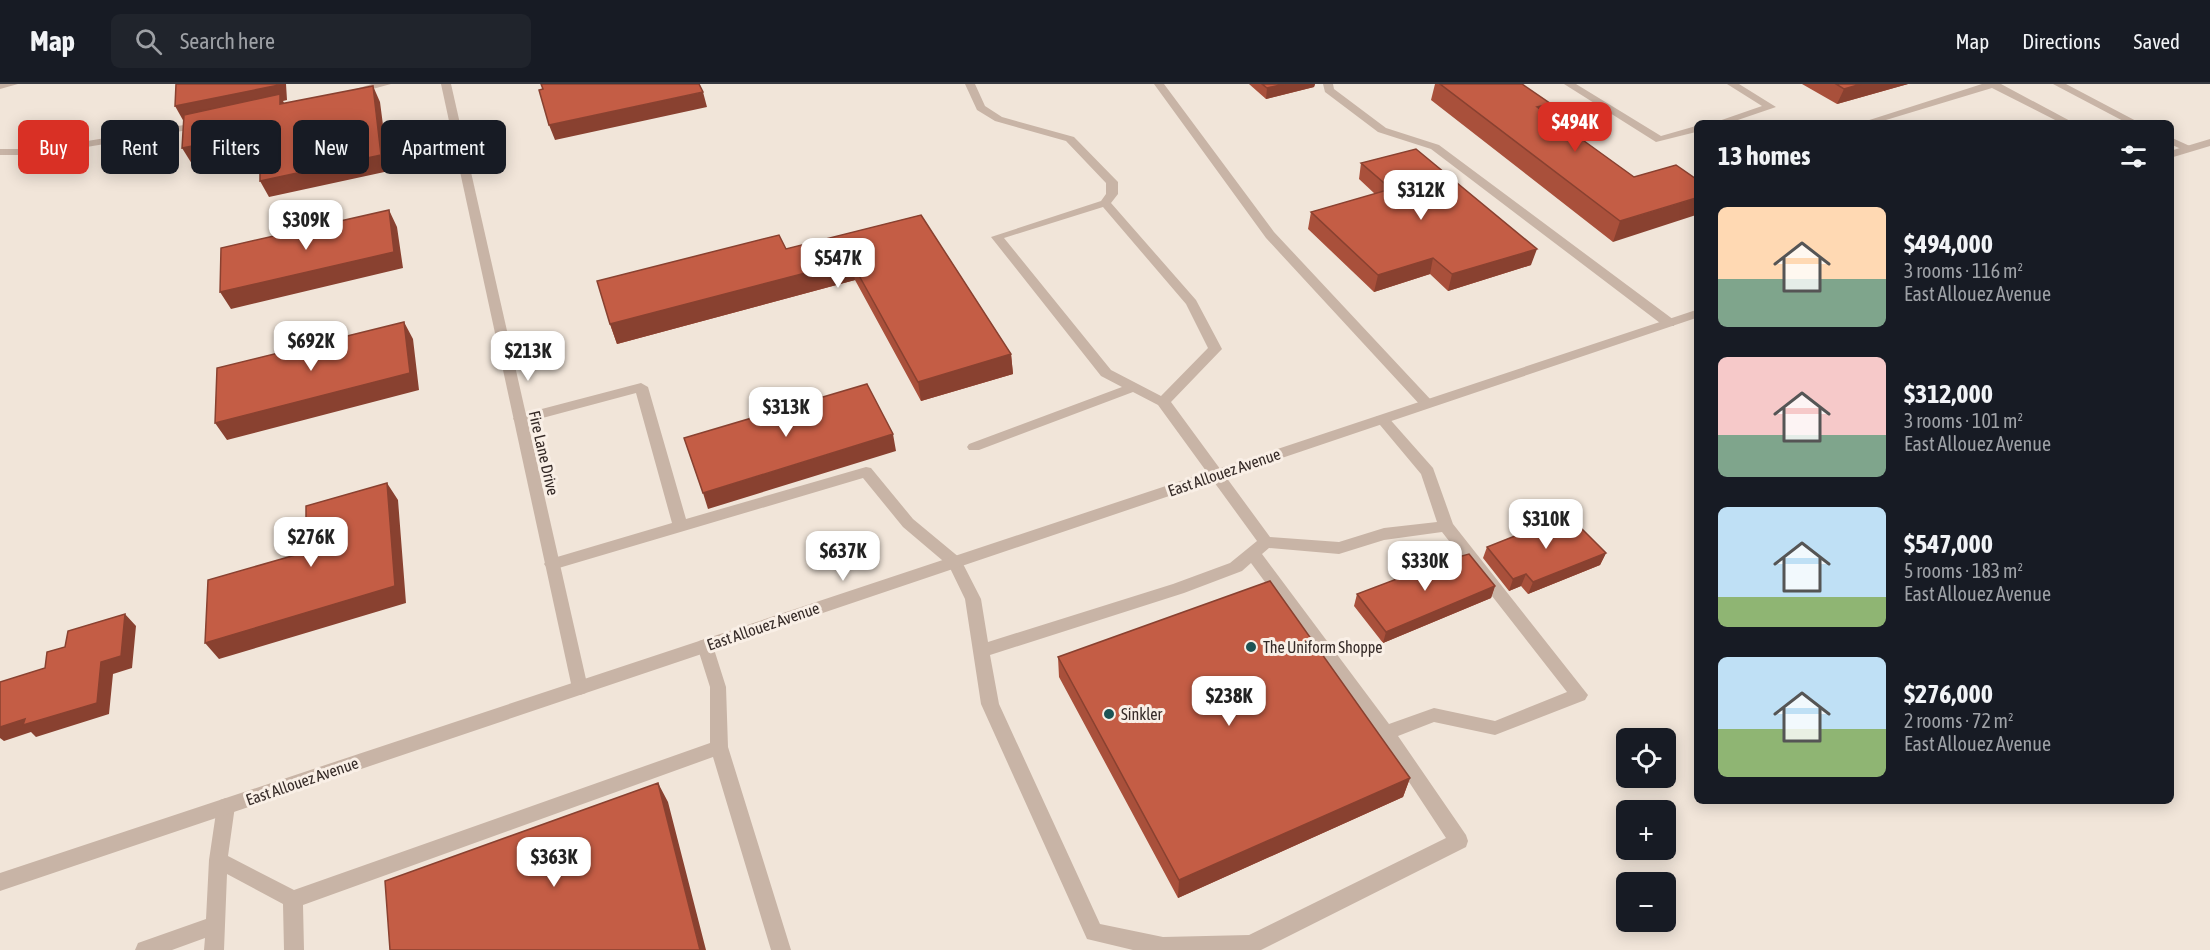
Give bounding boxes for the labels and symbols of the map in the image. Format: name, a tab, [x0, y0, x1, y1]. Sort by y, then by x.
pin: $494K	[1533, 102, 1617, 153]
pin: $312K	[1379, 170, 1463, 221]
pin: $309K	[264, 200, 348, 251]
pin: $547K	[796, 238, 880, 289]
pin: $692K	[269, 321, 353, 372]
pin: $213K	[486, 331, 570, 382]
pin: $313K	[744, 387, 828, 438]
street label: Fire Lane Drive	[526, 409, 562, 497]
street label: East Allouez Avenue	[1165, 444, 1283, 500]
pin: $310K	[1504, 499, 1588, 550]
pin: $276K	[269, 517, 353, 568]
pin: $637K	[801, 531, 885, 582]
pin: $330K	[1383, 541, 1467, 592]
street label: East Allouez Avenue	[704, 598, 822, 654]
place label: The Uniform Shoppe	[1263, 638, 1383, 657]
marker: The Uniform Shoppe	[1244, 640, 1258, 654]
pin: $238K	[1187, 676, 1271, 727]
place label: Sinkler	[1121, 705, 1163, 723]
marker: Sinkler	[1102, 707, 1116, 721]
street label: East Allouez Avenue	[243, 753, 361, 809]
pin: $363K	[512, 837, 596, 888]

